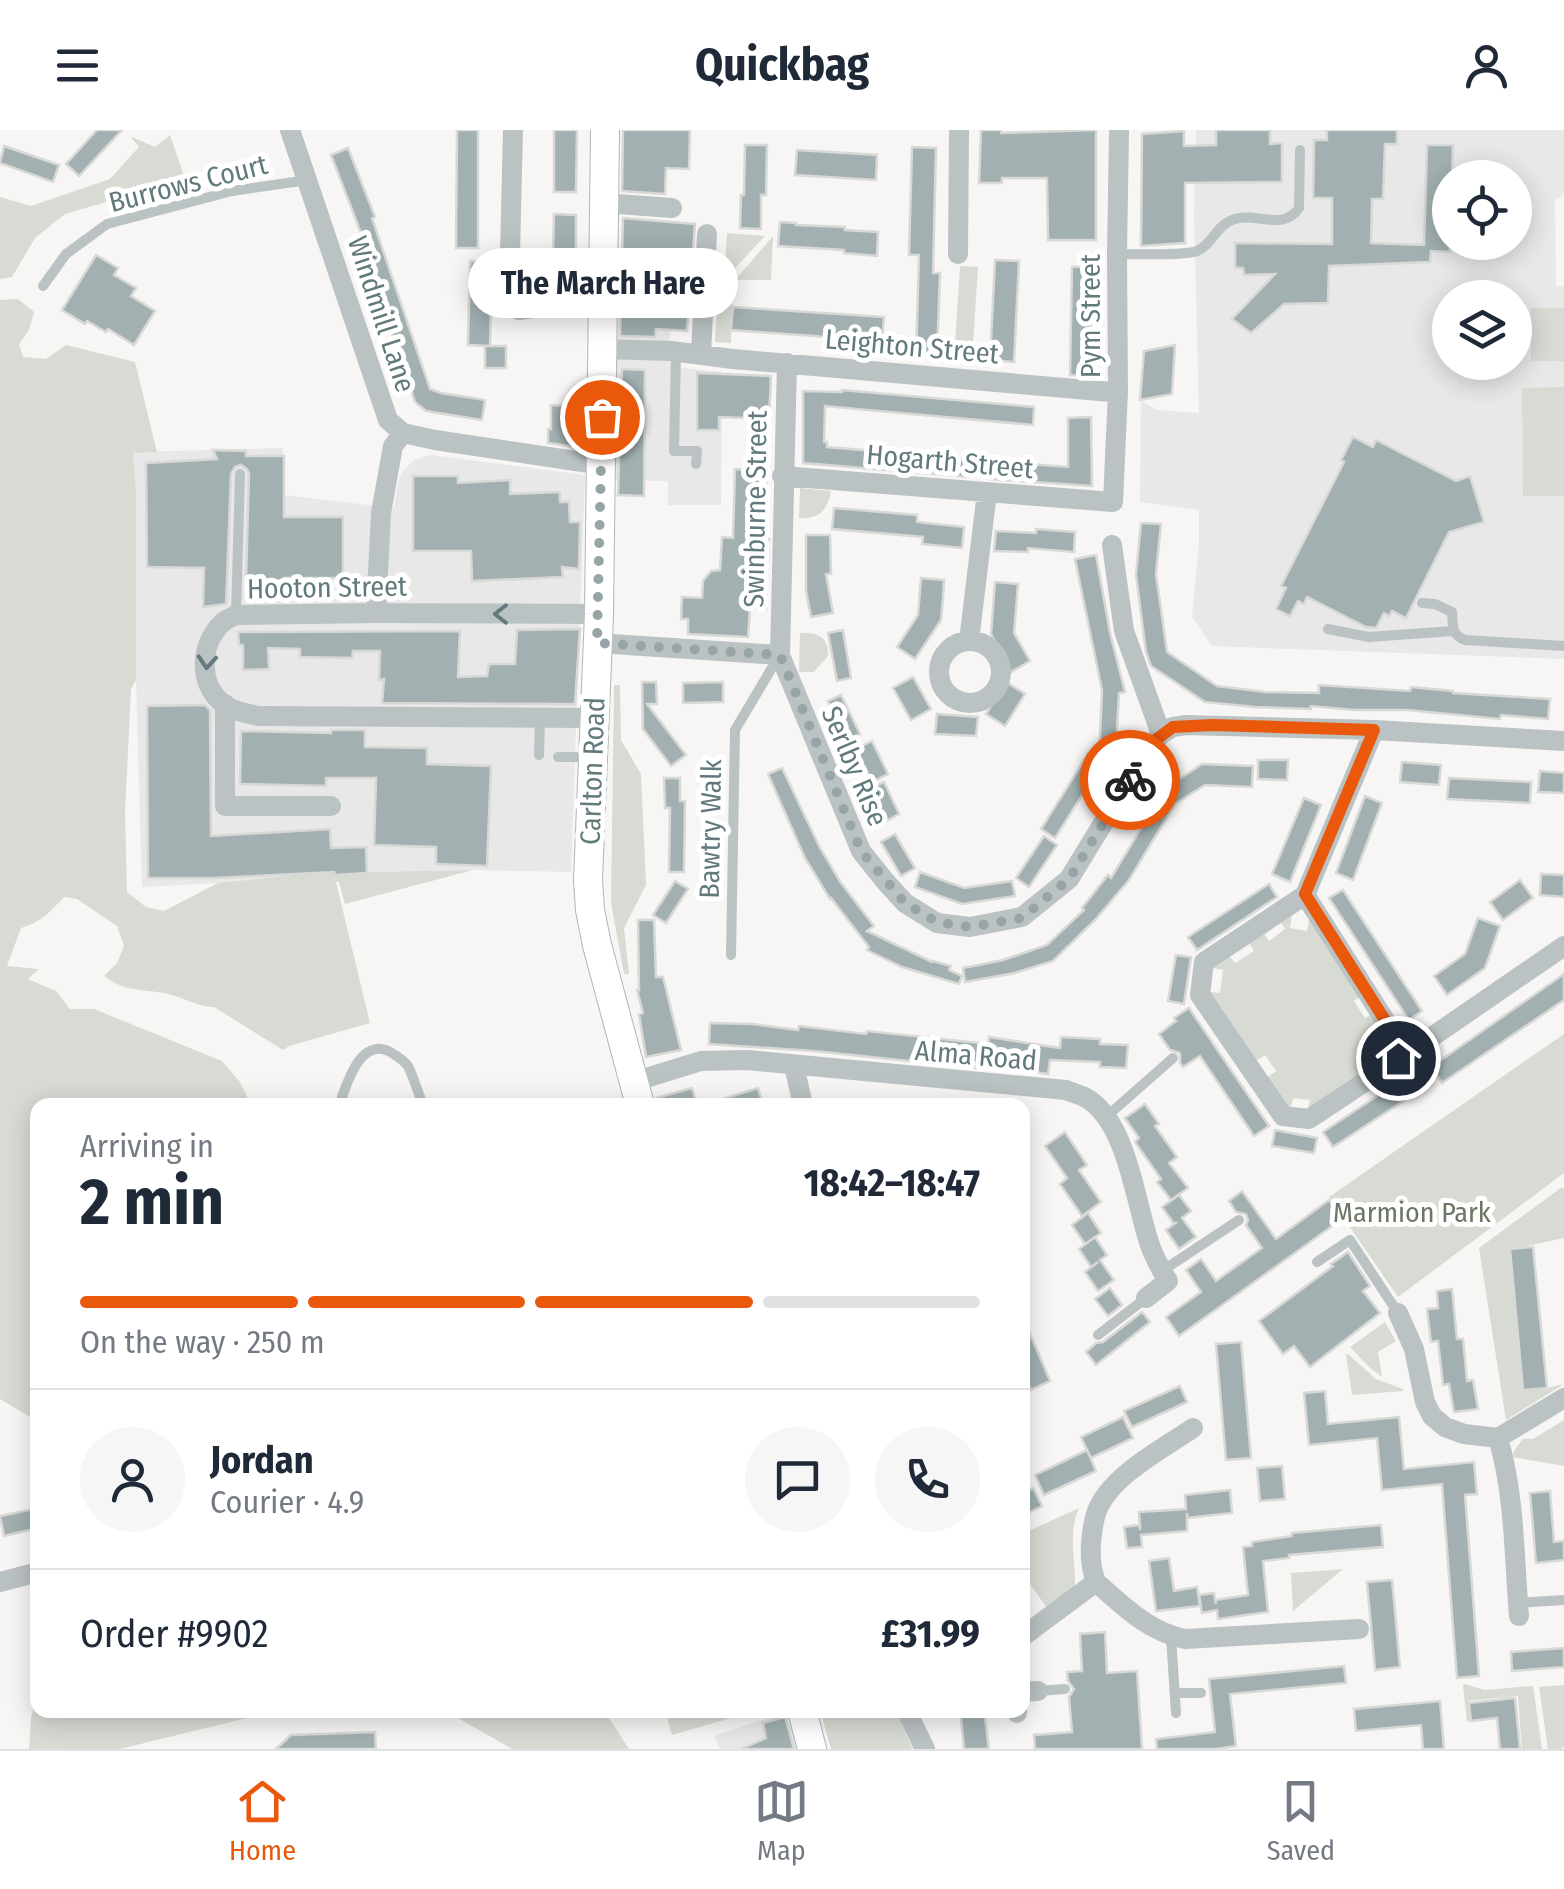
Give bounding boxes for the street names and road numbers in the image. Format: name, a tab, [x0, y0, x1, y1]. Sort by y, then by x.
street label: Burrows Court	[105, 148, 272, 219]
street label: Windmill Lane	[341, 232, 422, 396]
street label: Pym Street	[1074, 253, 1107, 378]
street label: Leighton Street	[824, 322, 1001, 371]
street label: Swinburne Street	[737, 409, 774, 608]
street label: Hogarth Street	[865, 438, 1035, 485]
street label: Hooton Street	[247, 570, 408, 605]
street label: Carlton Road	[573, 697, 612, 845]
street label: Serlby Rise	[815, 701, 895, 831]
street label: Bawtry Walk	[693, 758, 728, 899]
street label: Alma Road	[914, 1034, 1038, 1077]

